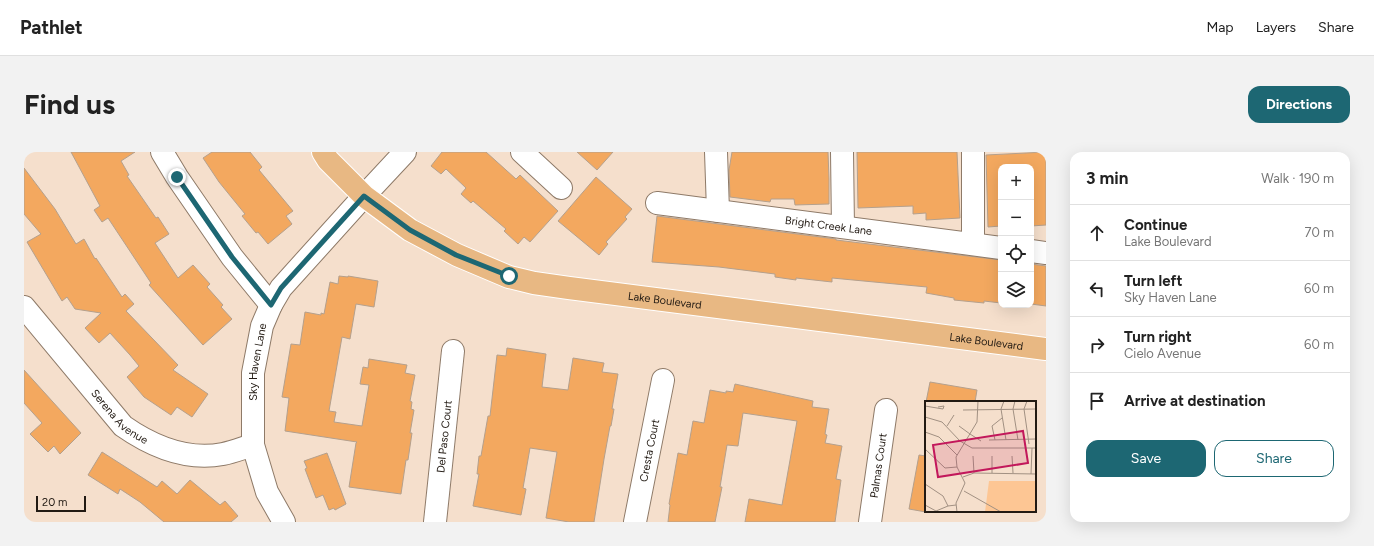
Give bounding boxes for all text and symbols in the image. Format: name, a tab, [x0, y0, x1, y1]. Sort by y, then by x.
text: Pathlet	[20, 16, 83, 39]
text: Map	[1206, 19, 1234, 36]
text: Layers	[1256, 19, 1296, 36]
text: Share	[1318, 19, 1354, 36]
button: Directions	[1248, 86, 1350, 123]
text: Find us	[24, 87, 115, 121]
map controls	[998, 164, 1034, 308]
button: +	[998, 164, 1034, 200]
route end	[168, 168, 186, 186]
text: 3 min	[1086, 168, 1128, 188]
text: Walk · 190 m	[1261, 171, 1334, 186]
button: −	[998, 200, 1034, 236]
street label: Bright Creek Lane	[784, 214, 873, 238]
text: Continue	[1124, 216, 1187, 234]
icon: ahead	[1086, 222, 1108, 244]
text: 70 m	[1304, 225, 1334, 240]
text: Lake Boulevard	[1124, 234, 1212, 249]
button: locate	[998, 236, 1034, 272]
route start	[500, 267, 518, 285]
button: layers	[998, 272, 1034, 308]
text: Turn left	[1124, 272, 1182, 290]
icon: left	[1086, 278, 1108, 300]
text: 60 m	[1304, 281, 1334, 296]
street label: Lake Boulevard	[627, 290, 702, 312]
text: Sky Haven Lane	[1124, 290, 1217, 305]
street label: Sky Haven Lane	[247, 322, 269, 401]
text: Turn right	[1124, 328, 1192, 346]
street label: Lake Boulevard	[949, 331, 1024, 353]
icon: right	[1086, 334, 1108, 356]
text: 60 m	[1304, 337, 1334, 352]
text: Cielo Avenue	[1124, 346, 1201, 361]
street label: Serena Avenue	[88, 387, 150, 447]
icon: arrive	[1086, 390, 1108, 412]
text: Arrive at destination	[1124, 392, 1265, 410]
street label: Del Paso Court	[434, 399, 455, 474]
inset map	[925, 401, 1036, 512]
street label: Cresta Court	[637, 418, 662, 483]
street label: Palmas Court	[867, 432, 890, 499]
button: Save	[1086, 440, 1206, 477]
button: Share	[1214, 440, 1334, 477]
scale bar	[36, 494, 86, 513]
text: 20 m	[42, 496, 67, 509]

